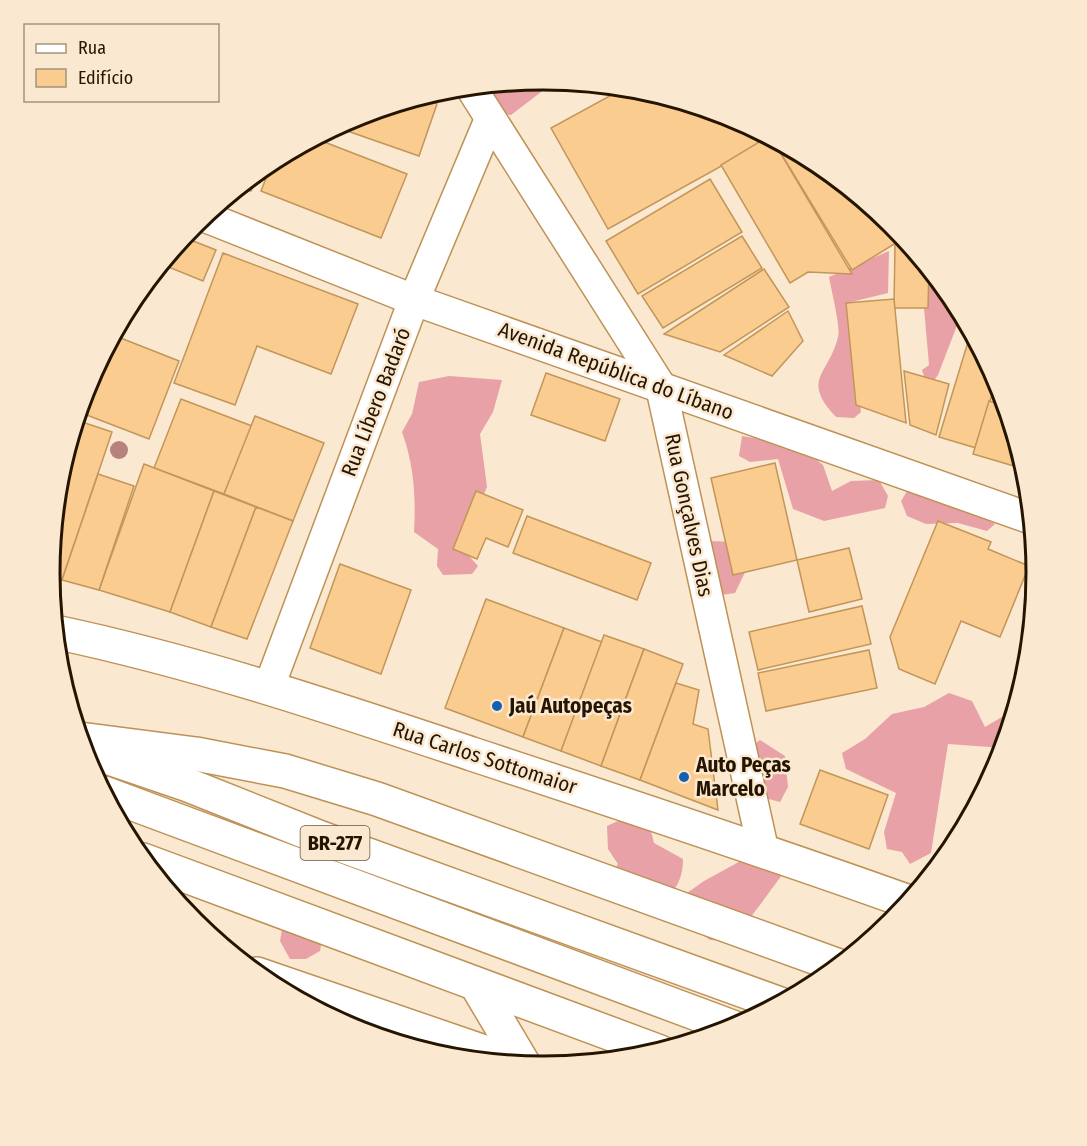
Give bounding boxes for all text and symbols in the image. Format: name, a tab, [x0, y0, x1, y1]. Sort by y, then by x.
legend	[24, 24, 219, 102]
text: Rua	[78, 37, 106, 59]
text: Edifício	[78, 67, 133, 89]
street label: Avenida República do Líbano	[495, 316, 737, 426]
street label: Rua Líbero Badaró	[336, 324, 416, 480]
street label: Rua Gonçalves Dias	[659, 431, 719, 599]
place label: Jaú Autopeças	[508, 693, 632, 719]
marker: Jaú Autopeças	[490, 699, 504, 713]
street label: Rua Carlos Sottomaior	[390, 716, 581, 800]
place label: Auto Peças Marcelo	[695, 752, 791, 802]
marker: Auto Peças Marcelo	[677, 770, 691, 784]
road number: BR-277	[300, 826, 370, 860]

